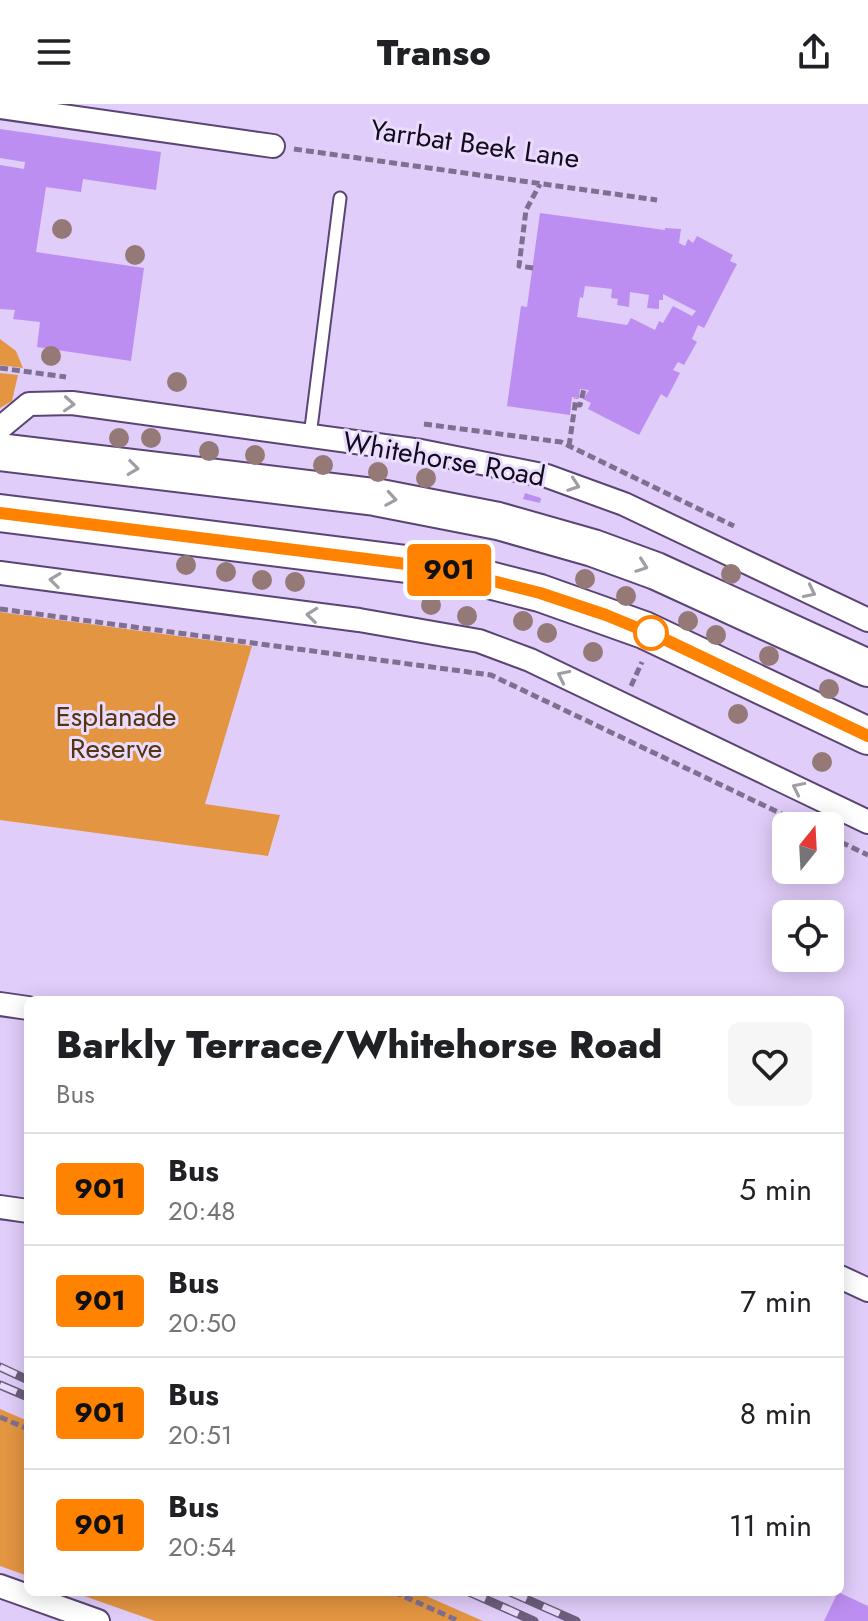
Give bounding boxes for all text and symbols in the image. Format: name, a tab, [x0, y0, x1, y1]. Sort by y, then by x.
text: Transo	[377, 26, 491, 78]
icon: menu	[32, 30, 76, 74]
icon: share	[792, 30, 836, 74]
street label: Yarrbat Beek Lane	[368, 109, 582, 179]
one-way arrow	[63, 395, 76, 412]
street label: Whitehorse Road	[340, 421, 548, 497]
one-way arrow	[127, 459, 140, 476]
one-way arrow	[566, 475, 580, 491]
one-way arrow	[384, 490, 398, 507]
line badge: 901	[403, 544, 495, 596]
text: 901	[423, 549, 475, 590]
one-way arrow	[634, 556, 648, 573]
one-way arrow	[48, 572, 62, 589]
one-way arrow	[802, 582, 817, 598]
one-way arrow	[306, 606, 319, 623]
unlabelled marker	[634, 616, 668, 650]
one-way arrow	[557, 670, 572, 686]
park label: Esplanade Reserve	[55, 696, 177, 769]
one-way arrow	[791, 782, 806, 798]
north arrow	[772, 812, 844, 884]
map controls	[772, 812, 844, 972]
button: locate	[772, 900, 844, 972]
text: Barkly Terrace/Whitehorse Road	[56, 1017, 662, 1072]
button: heart	[728, 1022, 812, 1106]
text: Bus	[56, 1075, 95, 1113]
text: Bus	[168, 1149, 219, 1192]
text: 901	[74, 1168, 126, 1209]
text: 5 min	[739, 1168, 812, 1211]
text: 20:48	[168, 1192, 236, 1230]
text: Bus	[168, 1261, 219, 1304]
text: 901	[74, 1280, 126, 1321]
text: 7 min	[740, 1280, 812, 1323]
text: 20:50	[168, 1304, 236, 1342]
text: Bus	[168, 1373, 219, 1416]
text: 901	[74, 1392, 126, 1433]
text: 8 min	[740, 1392, 812, 1435]
text: 20:51	[168, 1416, 233, 1454]
text: Bus	[168, 1485, 219, 1528]
text: 901	[74, 1504, 126, 1545]
text: 11 min	[729, 1504, 812, 1547]
text: 20:54	[168, 1528, 236, 1566]

